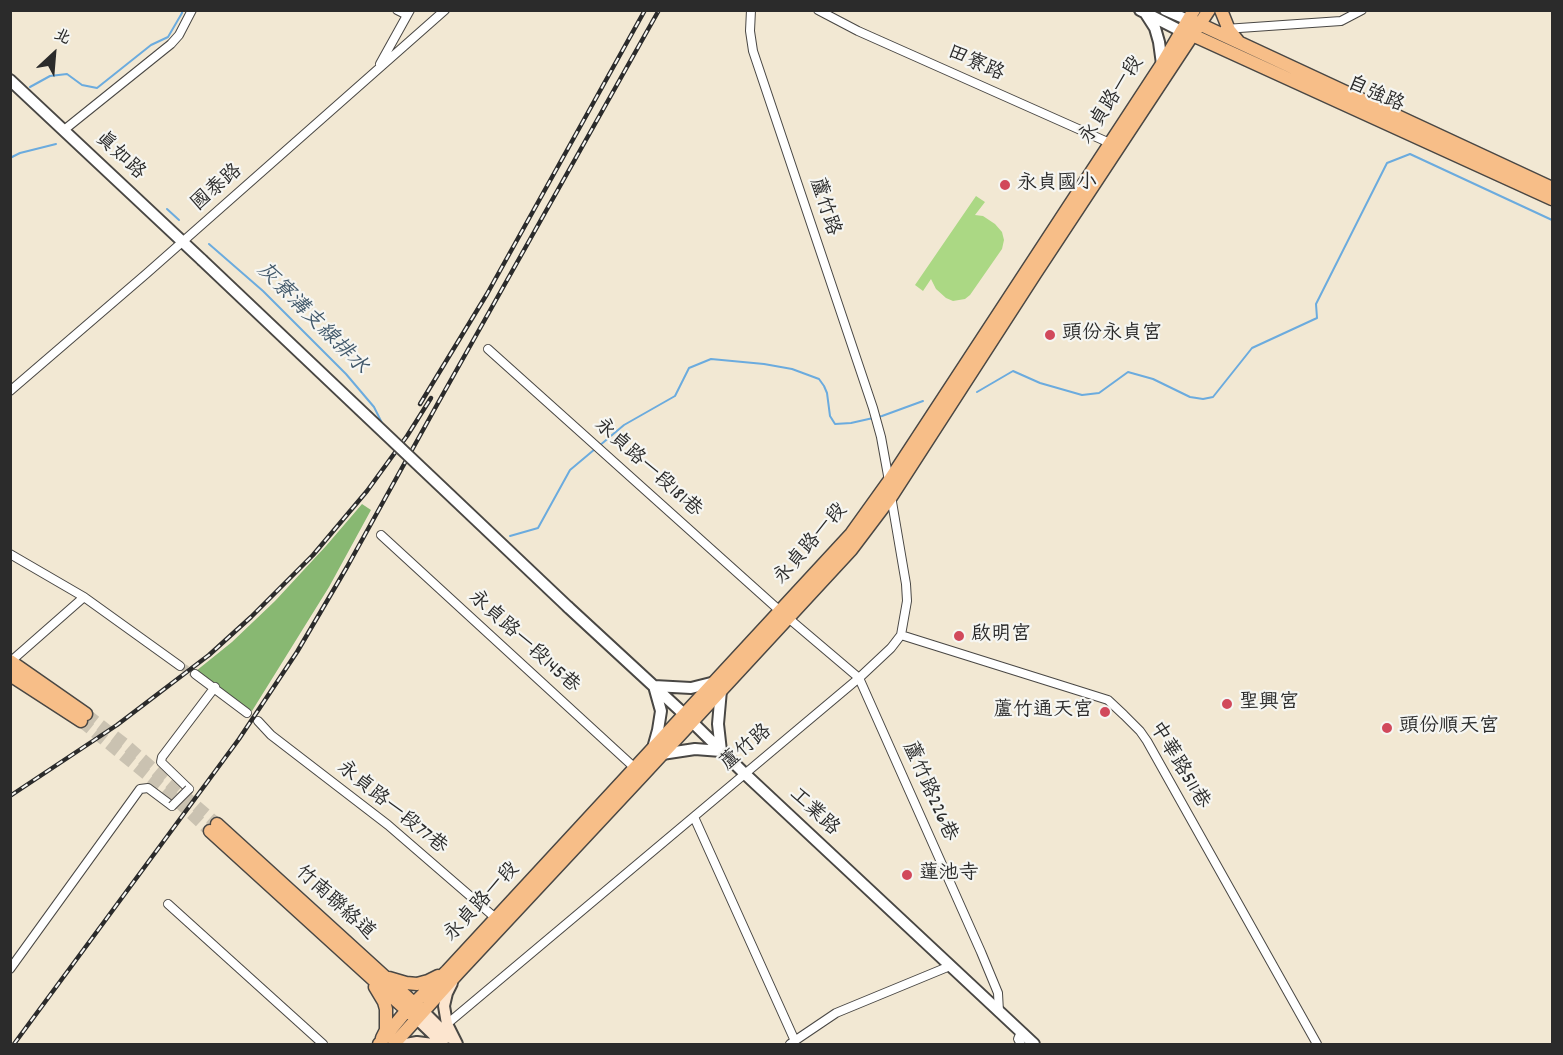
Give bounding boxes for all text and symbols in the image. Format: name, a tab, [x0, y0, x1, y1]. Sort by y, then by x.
north arrow	[24, 24, 84, 84]
text: 北	[50, 24, 74, 51]
street label: 田寮路	[943, 42, 1007, 88]
street label: 永貞路一段	[1076, 53, 1150, 149]
street label: 自強路	[1343, 73, 1407, 119]
street label: 真如路	[89, 128, 149, 186]
street label: 國泰路	[187, 160, 249, 218]
place label: 永貞國小	[1017, 173, 1097, 197]
street label: 蘆竹路	[802, 175, 844, 239]
marker: 永貞國小	[998, 178, 1012, 192]
water label: 灰寮溝支線排水	[250, 259, 372, 381]
place label: 頭份永貞宮	[1062, 323, 1162, 347]
marker: 頭份永貞宮	[1043, 328, 1057, 342]
street label: 永貞路一段181巷	[588, 414, 706, 524]
street label: 永貞路一段	[770, 499, 854, 591]
street label: 永貞路一段145巷	[462, 587, 584, 699]
place label: 啟明宮	[971, 624, 1031, 648]
marker: 啟明宮	[952, 629, 966, 643]
place label: 聖興宮	[1239, 692, 1299, 716]
marker: 聖興宮	[1220, 697, 1234, 711]
place label: 蘆竹通天宮	[993, 700, 1093, 724]
marker: 蘆竹通天宮	[1098, 705, 1112, 719]
place label: 頭份順天宮	[1399, 716, 1499, 740]
street label: 中華路511巷	[1142, 718, 1214, 814]
street label: 蘆竹路	[716, 721, 778, 777]
marker: 頭份順天宮	[1380, 721, 1394, 735]
street label: 蘆竹路226巷	[895, 738, 961, 846]
street label: 永貞路一段77巷	[331, 757, 451, 861]
street label: 工業路	[783, 784, 843, 842]
street label: 永貞路一段	[440, 858, 526, 948]
street label: 竹南聯絡道	[289, 862, 379, 946]
place label: 蓮池寺	[919, 863, 979, 887]
marker: 蓮池寺	[900, 868, 914, 882]

